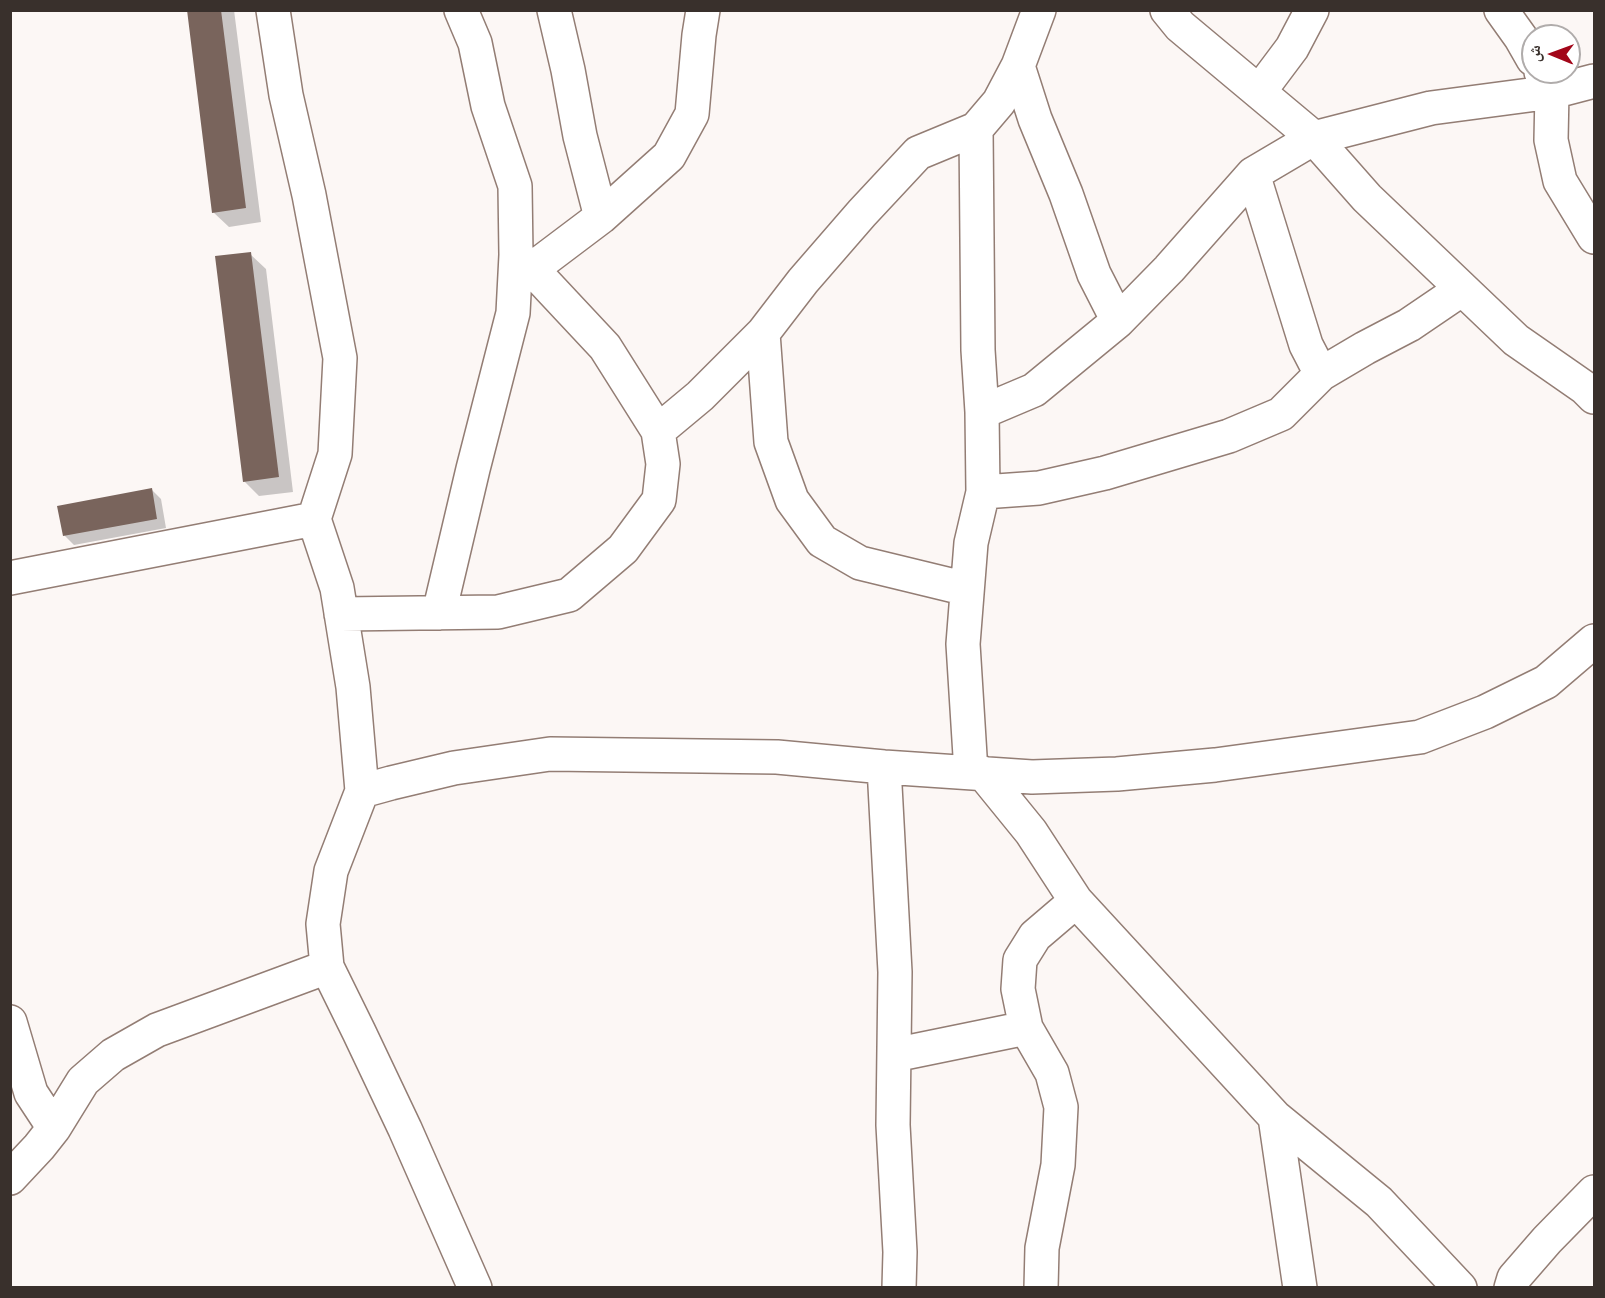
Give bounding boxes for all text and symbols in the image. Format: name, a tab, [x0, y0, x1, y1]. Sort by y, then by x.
north arrow	[1521, 24, 1581, 84]
text: ش	[1525, 45, 1545, 62]

